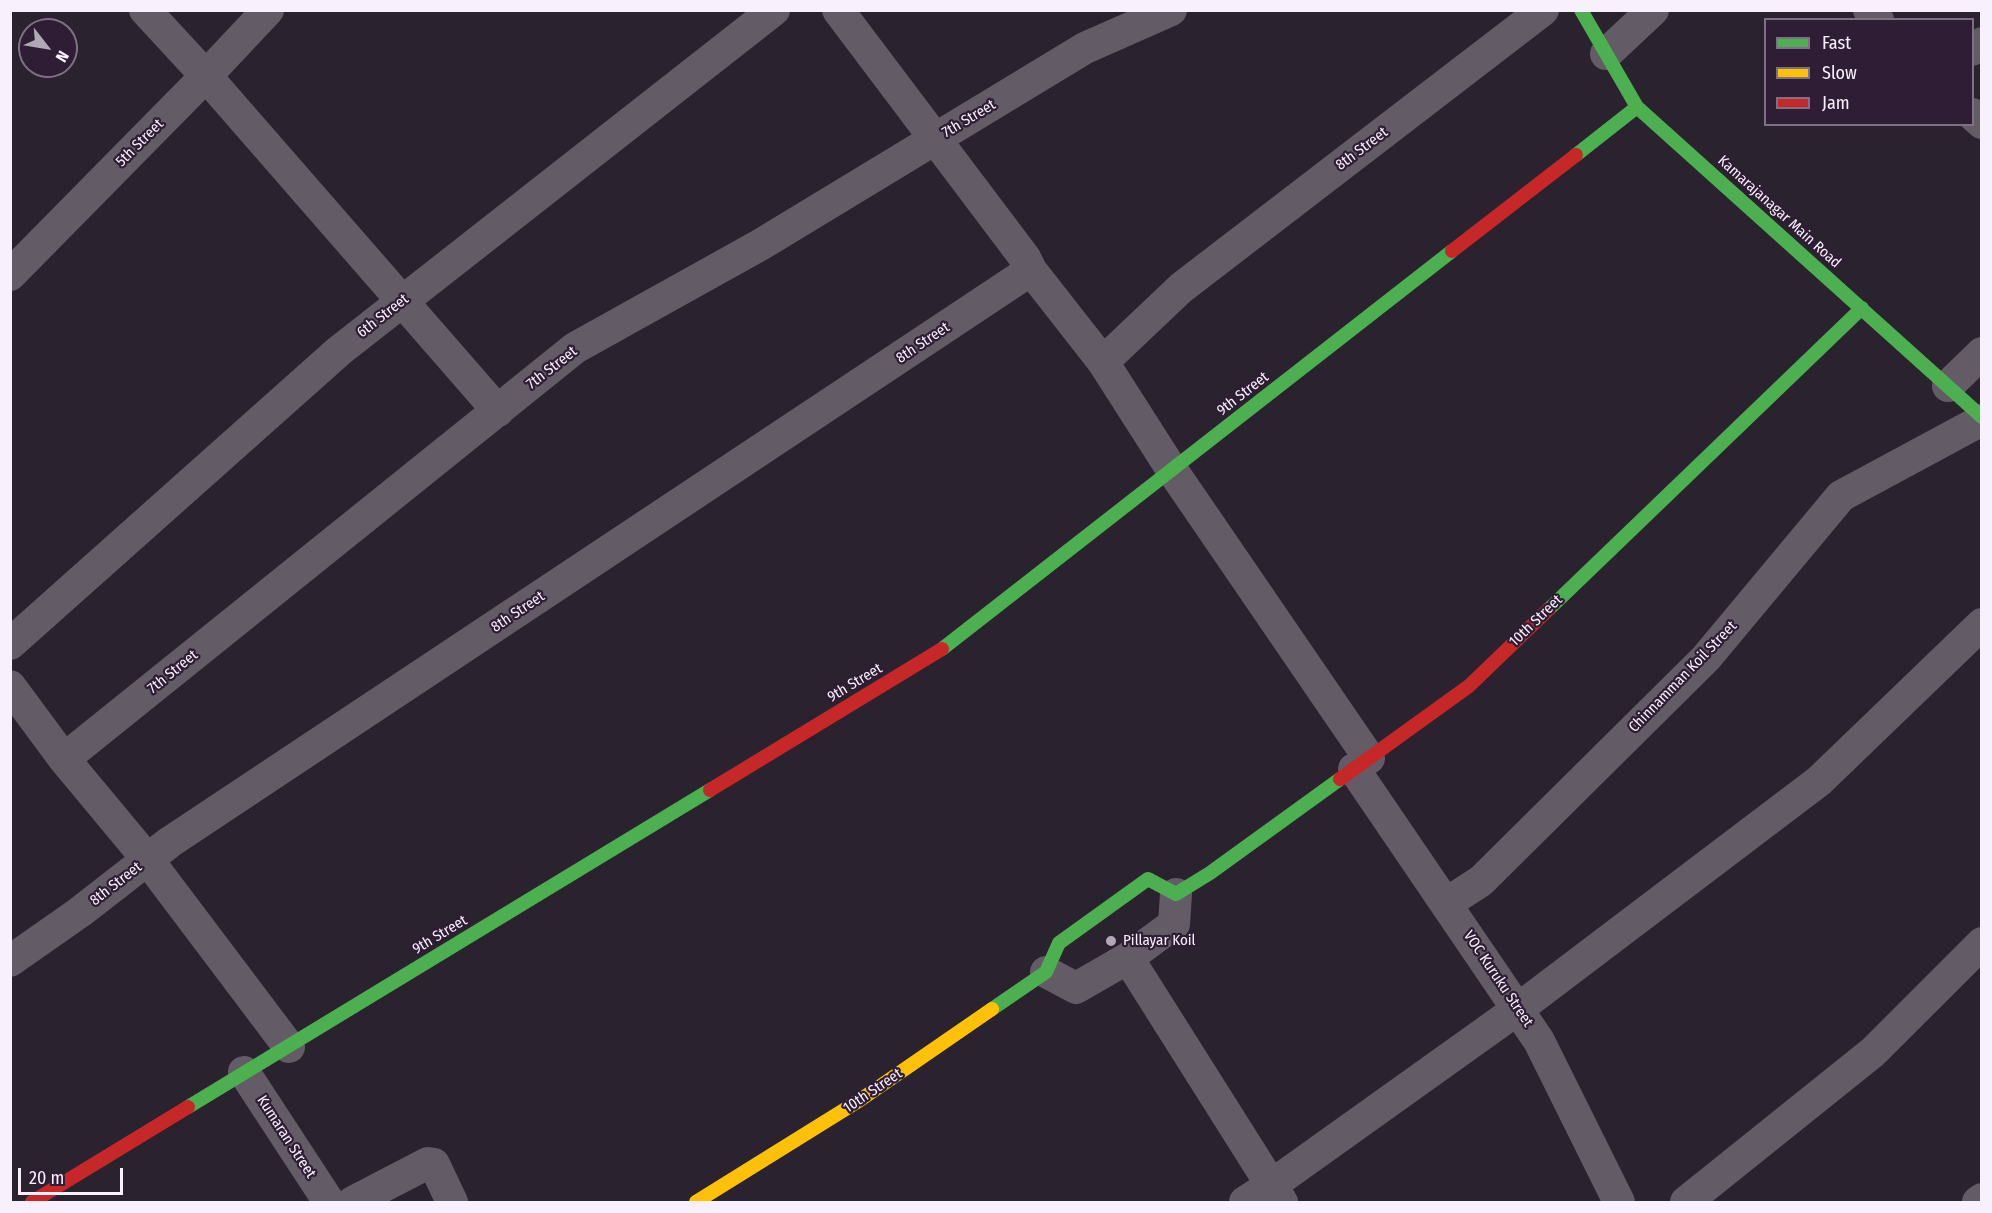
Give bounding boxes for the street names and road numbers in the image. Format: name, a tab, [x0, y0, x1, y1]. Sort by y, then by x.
street label: 7th Street	[939, 96, 999, 142]
street label: 5th Street	[112, 115, 168, 171]
street label: 8th Street	[1332, 124, 1392, 174]
street label: Kamarajanagar Main Road	[1714, 152, 1844, 272]
street label: 6th Street	[354, 290, 412, 342]
street label: 8th Street	[893, 319, 953, 367]
street label: 7th Street	[523, 343, 581, 393]
street label: 9th Street	[1214, 368, 1272, 420]
street label: 8th Street	[488, 588, 548, 636]
street label: 10th Street	[1506, 591, 1566, 651]
street label: Chinnamman Koil Street	[1625, 618, 1741, 736]
street label: 7th Street	[144, 646, 202, 698]
street label: 9th Street	[824, 660, 886, 706]
street label: 8th Street	[87, 858, 145, 910]
street label: 9th Street	[409, 912, 471, 958]
street label: VOC Kuruku Street	[1459, 928, 1537, 1030]
street label: 10th Street	[840, 1065, 906, 1117]
street label: Kumaran Street	[253, 1092, 319, 1182]

